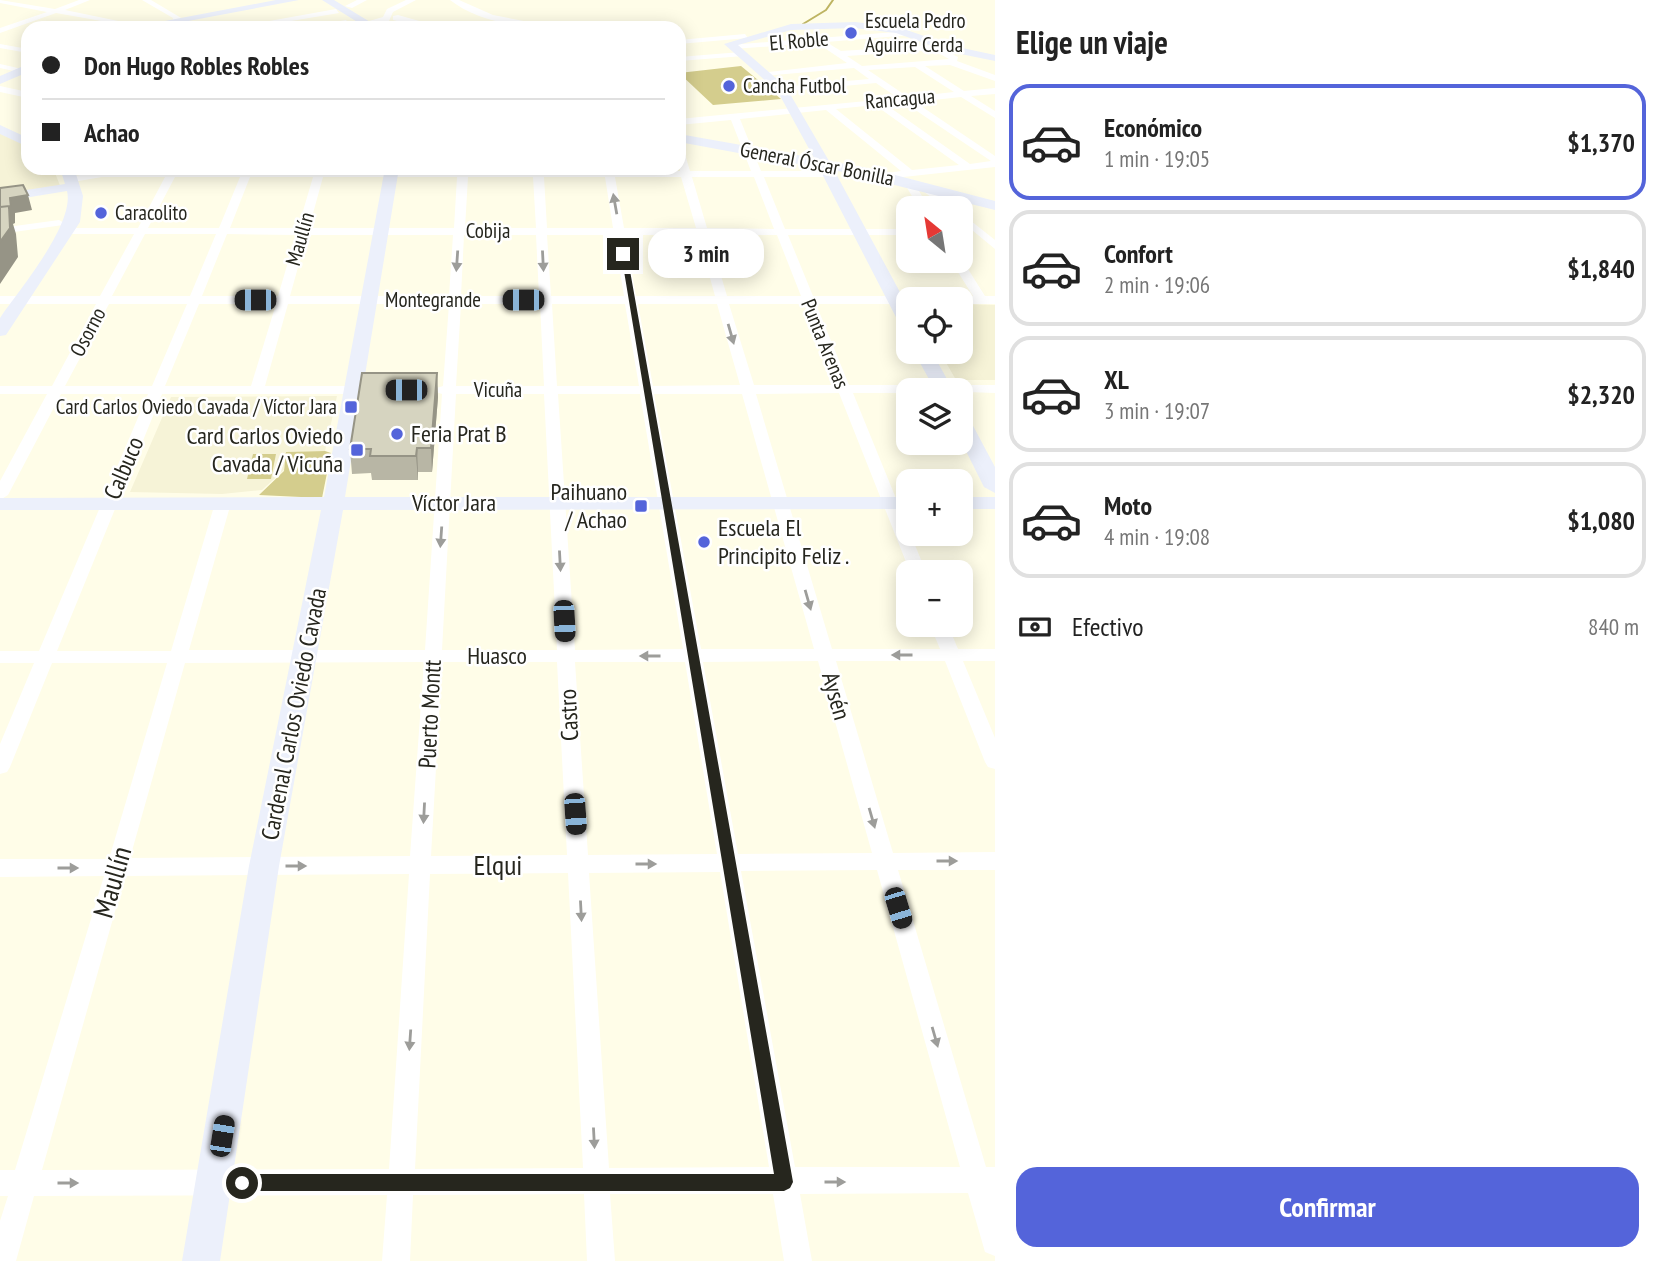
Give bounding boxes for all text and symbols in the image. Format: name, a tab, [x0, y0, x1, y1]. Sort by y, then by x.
place label: Escuela Pedro Aguirre Cerda	[865, 7, 966, 58]
text: Elige un viaje	[1016, 21, 1168, 63]
street label: El Roble	[768, 24, 830, 57]
marker: Escuela Pedro Aguirre Cerda	[843, 25, 859, 41]
text: Don Hugo Robles Robles	[84, 49, 309, 82]
place label: Cancha Futbol	[743, 72, 846, 99]
marker: Cancha Futbol	[721, 78, 737, 94]
street label: Rancagua	[864, 82, 936, 115]
icon: car	[1020, 111, 1083, 174]
text: Económico	[1104, 111, 1202, 144]
text: Achao	[84, 116, 140, 149]
text: $1,370	[1567, 126, 1635, 159]
street label: General Óscar Bonilla	[738, 135, 896, 192]
text: 1 min · 19:05	[1104, 144, 1210, 173]
one-way arrow	[609, 193, 620, 215]
north arrow	[896, 196, 973, 273]
map controls	[896, 196, 973, 637]
place label: Caracolito	[115, 199, 187, 226]
marker: Caracolito	[93, 205, 109, 221]
street label: Maullín	[279, 209, 320, 269]
street label: Cobija	[466, 217, 510, 244]
callout: 3 min	[648, 230, 763, 278]
icon: car	[1020, 237, 1083, 300]
text: Confort	[1104, 237, 1173, 270]
route end	[607, 238, 639, 270]
text: 3 min	[683, 239, 729, 268]
one-way arrow	[452, 250, 463, 272]
one-way arrow	[538, 250, 549, 272]
text: $1,840	[1567, 252, 1635, 285]
text: 2 min · 19:06	[1104, 270, 1210, 299]
street label: Montegrande	[385, 286, 481, 313]
button: locate	[896, 287, 973, 364]
car	[235, 290, 277, 311]
car	[503, 290, 545, 311]
street label: Punta Arenas	[795, 295, 856, 393]
street label: Osorno	[63, 303, 112, 361]
one-way arrow	[726, 324, 736, 345]
icon: car	[1020, 363, 1083, 426]
text: XL	[1104, 363, 1129, 396]
street label: Vicuña	[473, 376, 522, 403]
button: layers	[896, 378, 973, 455]
text: $2,320	[1567, 378, 1635, 411]
car	[386, 380, 428, 401]
place label: Card Carlos Oviedo Cavada / Víctor Jara	[56, 393, 337, 420]
text: 3 min · 19:07	[1104, 396, 1210, 425]
marker: Card Carlos Oviedo Cavada / Víctor Jara	[343, 399, 359, 415]
place label: Feria Prat B	[411, 418, 507, 449]
place label: Card Carlos Oviedo Cavada / Vicuña	[187, 420, 343, 479]
marker: Feria Prat B	[389, 426, 405, 442]
street label: Calbuco	[97, 432, 151, 504]
marker: Card Carlos Oviedo Cavada / Vicuña	[349, 442, 365, 458]
button: +	[896, 469, 973, 546]
place label: Paihuano / Achao	[551, 476, 627, 535]
street label: Víctor Jara	[411, 487, 496, 518]
icon: car	[1020, 489, 1083, 552]
text: Moto	[1104, 489, 1152, 522]
marker: Paihuano / Achao	[633, 498, 649, 514]
text: $1,080	[1567, 504, 1635, 537]
place label: Escuela El Principito Feliz .	[718, 512, 849, 571]
text: 4 min · 19:08	[1104, 522, 1210, 551]
one-way arrow	[435, 526, 446, 548]
marker: Escuela El Principito Feliz .	[696, 534, 712, 550]
one-way arrow	[555, 550, 566, 572]
button: −	[896, 560, 973, 637]
street label: Cardenal Carlos Oviedo Cavada	[254, 585, 333, 843]
one-way arrow	[803, 589, 814, 611]
car	[553, 599, 576, 643]
icon: cash	[1016, 608, 1054, 646]
text: Efectivo	[1072, 610, 1144, 643]
text: 840 m	[1588, 612, 1639, 641]
street label: Huasco	[467, 640, 527, 671]
one-way arrow	[891, 649, 913, 661]
one-way arrow	[639, 650, 661, 662]
street label: Puerto Montt	[411, 658, 448, 769]
street label: Aysén	[815, 668, 858, 723]
street label: Castro	[552, 688, 585, 742]
car	[564, 792, 587, 836]
one-way arrow	[418, 802, 429, 824]
one-way arrow	[867, 808, 877, 829]
street label: Maullín	[84, 842, 139, 922]
street label: Elqui	[474, 846, 522, 883]
one-way arrow	[936, 855, 958, 867]
one-way arrow	[635, 858, 657, 870]
one-way arrow	[285, 860, 307, 872]
one-way arrow	[57, 862, 79, 874]
car	[882, 885, 915, 931]
one-way arrow	[576, 900, 587, 922]
one-way arrow	[931, 1026, 941, 1047]
one-way arrow	[404, 1029, 415, 1051]
car	[209, 1114, 236, 1158]
one-way arrow	[588, 1127, 599, 1149]
route start	[226, 1167, 258, 1199]
button: Confirmar	[1016, 1167, 1639, 1247]
one-way arrow	[824, 1176, 846, 1188]
one-way arrow	[57, 1177, 79, 1189]

